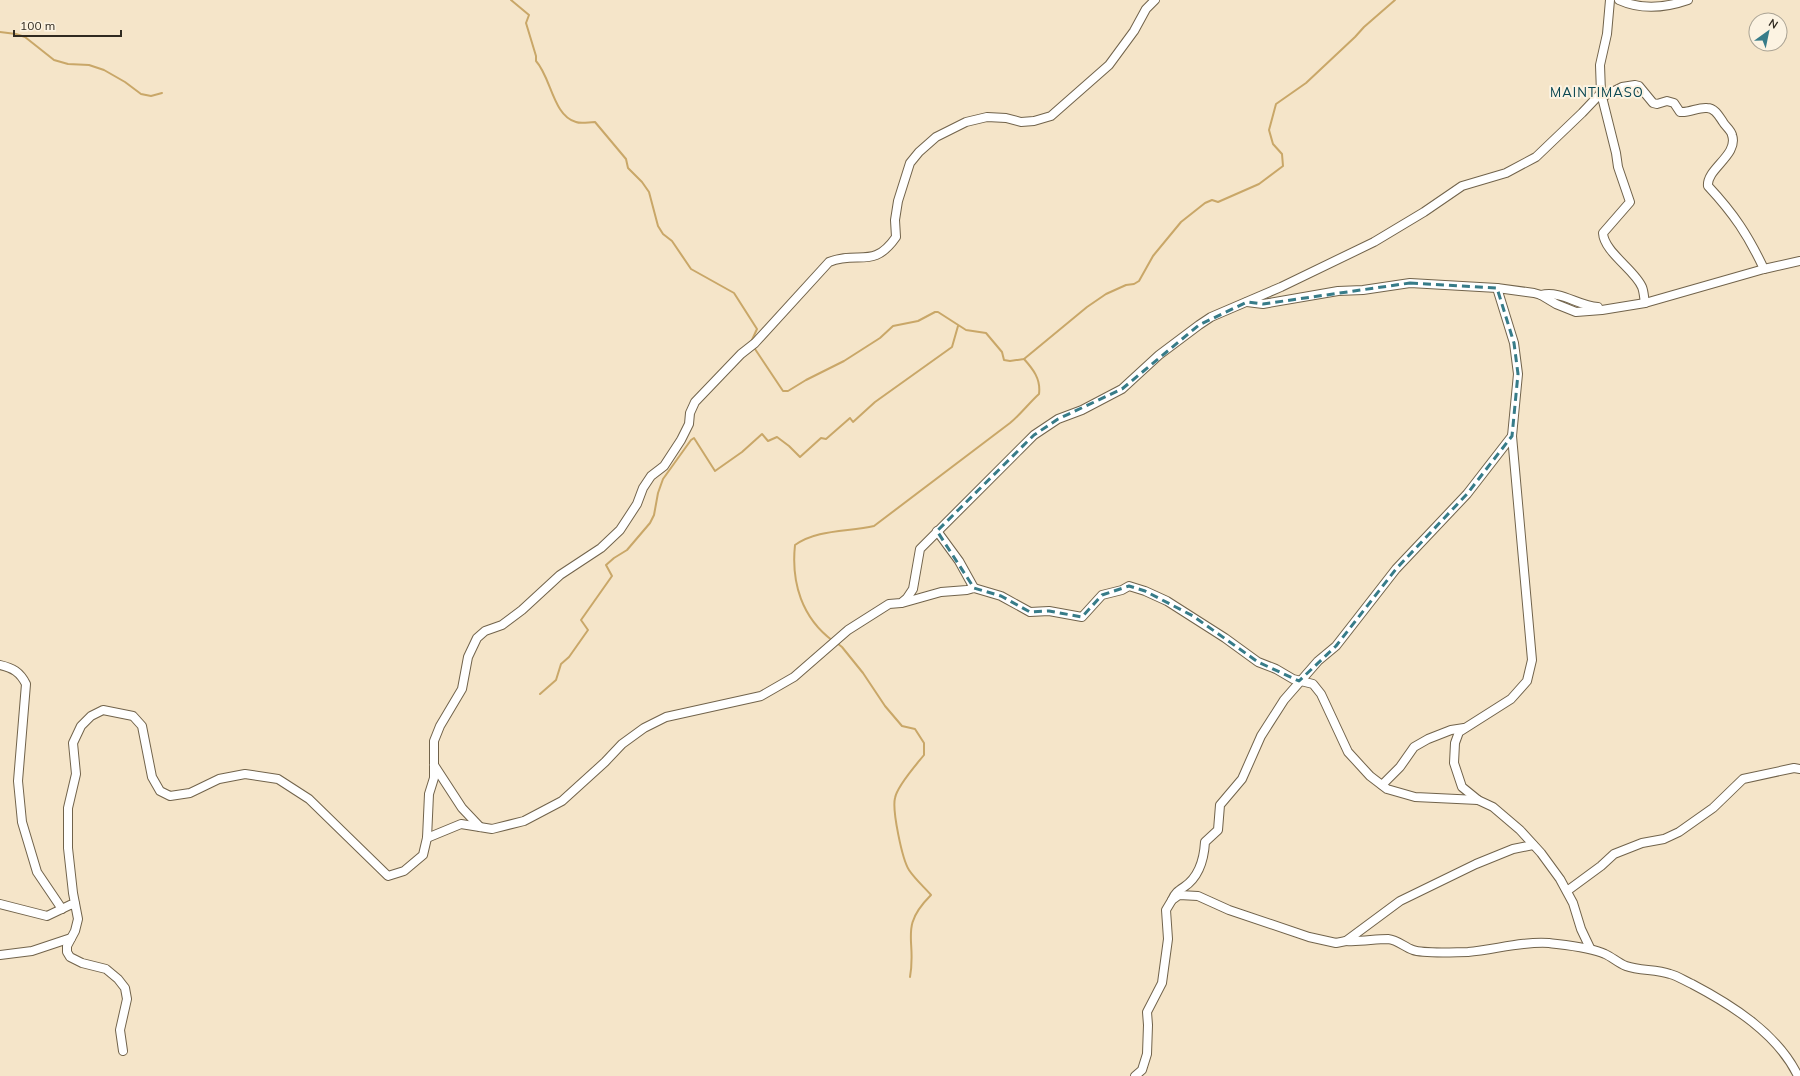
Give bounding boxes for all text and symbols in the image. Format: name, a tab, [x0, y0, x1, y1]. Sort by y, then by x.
scale bar	[14, 12, 121, 38]
north arrow	[1748, 12, 1788, 52]
text: N	[1766, 15, 1781, 32]
text: 100 m	[20, 18, 55, 33]
district label: MAINTIMASO	[1550, 84, 1644, 100]

